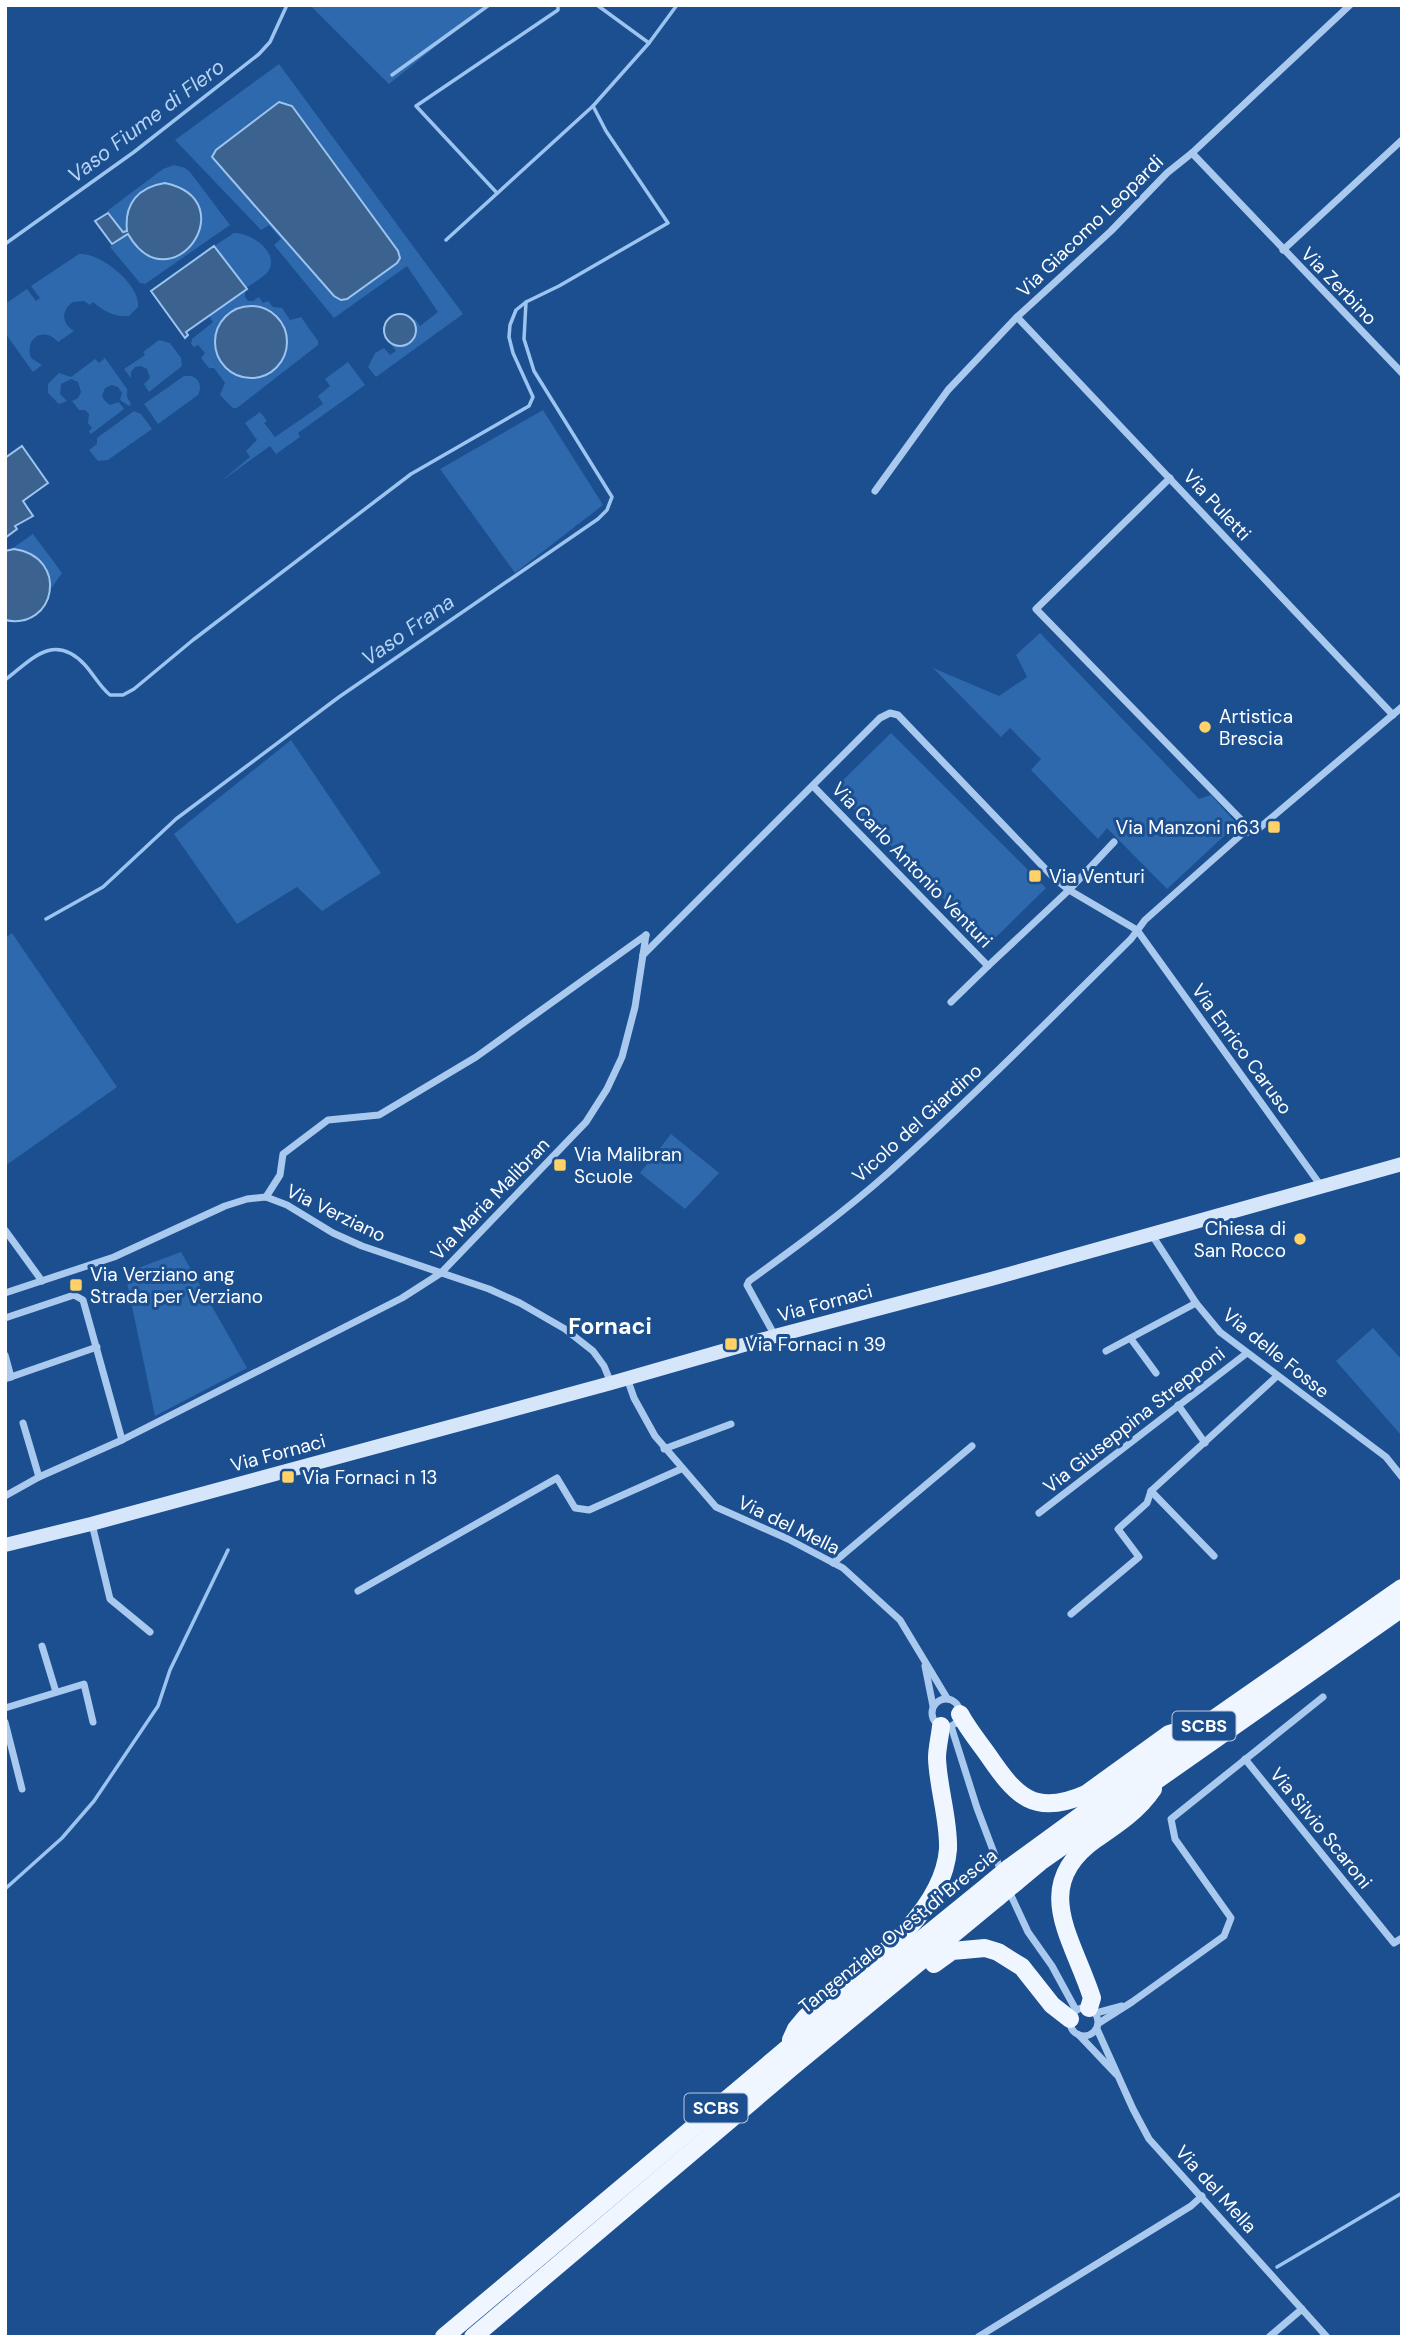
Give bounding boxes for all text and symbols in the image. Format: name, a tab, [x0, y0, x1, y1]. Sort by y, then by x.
water label: Vaso Fiume di Flero	[62, 53, 230, 189]
street label: Via Giacomo Leopardi	[1011, 149, 1169, 303]
street label: Via Zerbino	[1295, 242, 1383, 330]
street label: Via Puletti	[1178, 464, 1256, 546]
water label: Vaso Frana	[356, 588, 460, 672]
place label: Artistica Brescia	[1219, 704, 1293, 751]
marker: Artistica Brescia	[1197, 719, 1213, 735]
street label: Via Carlo Antonio Venturi	[826, 777, 998, 953]
place label: Via Manzoni n63	[1116, 815, 1260, 840]
marker: Via Manzoni n63	[1266, 819, 1282, 835]
place label: Via Venturi	[1049, 864, 1145, 889]
marker: Via Venturi	[1027, 868, 1043, 884]
street label: Via Enrico Caruso	[1186, 979, 1298, 1119]
street label: Vicolo del Giardino	[847, 1058, 987, 1188]
street label: Via Maria Malibran	[425, 1132, 555, 1266]
place label: Via Malibran Scuole	[574, 1142, 682, 1189]
marker: Via Malibran Scuole	[552, 1157, 568, 1173]
street label: Via Verziano	[282, 1178, 390, 1248]
place label: Chiesa di San Rocco	[1194, 1216, 1286, 1263]
marker: Chiesa di San Rocco	[1292, 1231, 1308, 1247]
place label: Via Verziano ang Strada per Verziano	[90, 1262, 263, 1309]
marker: Via Verziano ang Strada per Verziano	[68, 1277, 84, 1293]
street label: Via Fornaci	[775, 1278, 875, 1328]
street label: Via delle Fosse	[1217, 1302, 1335, 1404]
district label: Fornaci	[568, 1311, 652, 1341]
place label: Via Fornaci n 39	[745, 1332, 886, 1357]
marker: Via Fornaci n 39	[723, 1336, 739, 1352]
street label: Via Giuseppina Strepponi	[1038, 1341, 1230, 1499]
street label: Via Fornaci	[228, 1428, 328, 1478]
place label: Via Fornaci n 13	[302, 1465, 438, 1490]
marker: Via Fornaci n 13	[280, 1469, 296, 1485]
street label: Via del Mella	[734, 1490, 844, 1560]
road number: SCBS	[1172, 1712, 1236, 1741]
street label: Via Silvio Scaroni	[1264, 1762, 1378, 1894]
street label: Tangenziale Ovest di Brescia	[794, 1843, 1002, 2019]
road number: SCBS	[684, 2094, 748, 2122]
street label: Via del Mella	[1170, 2140, 1262, 2238]

